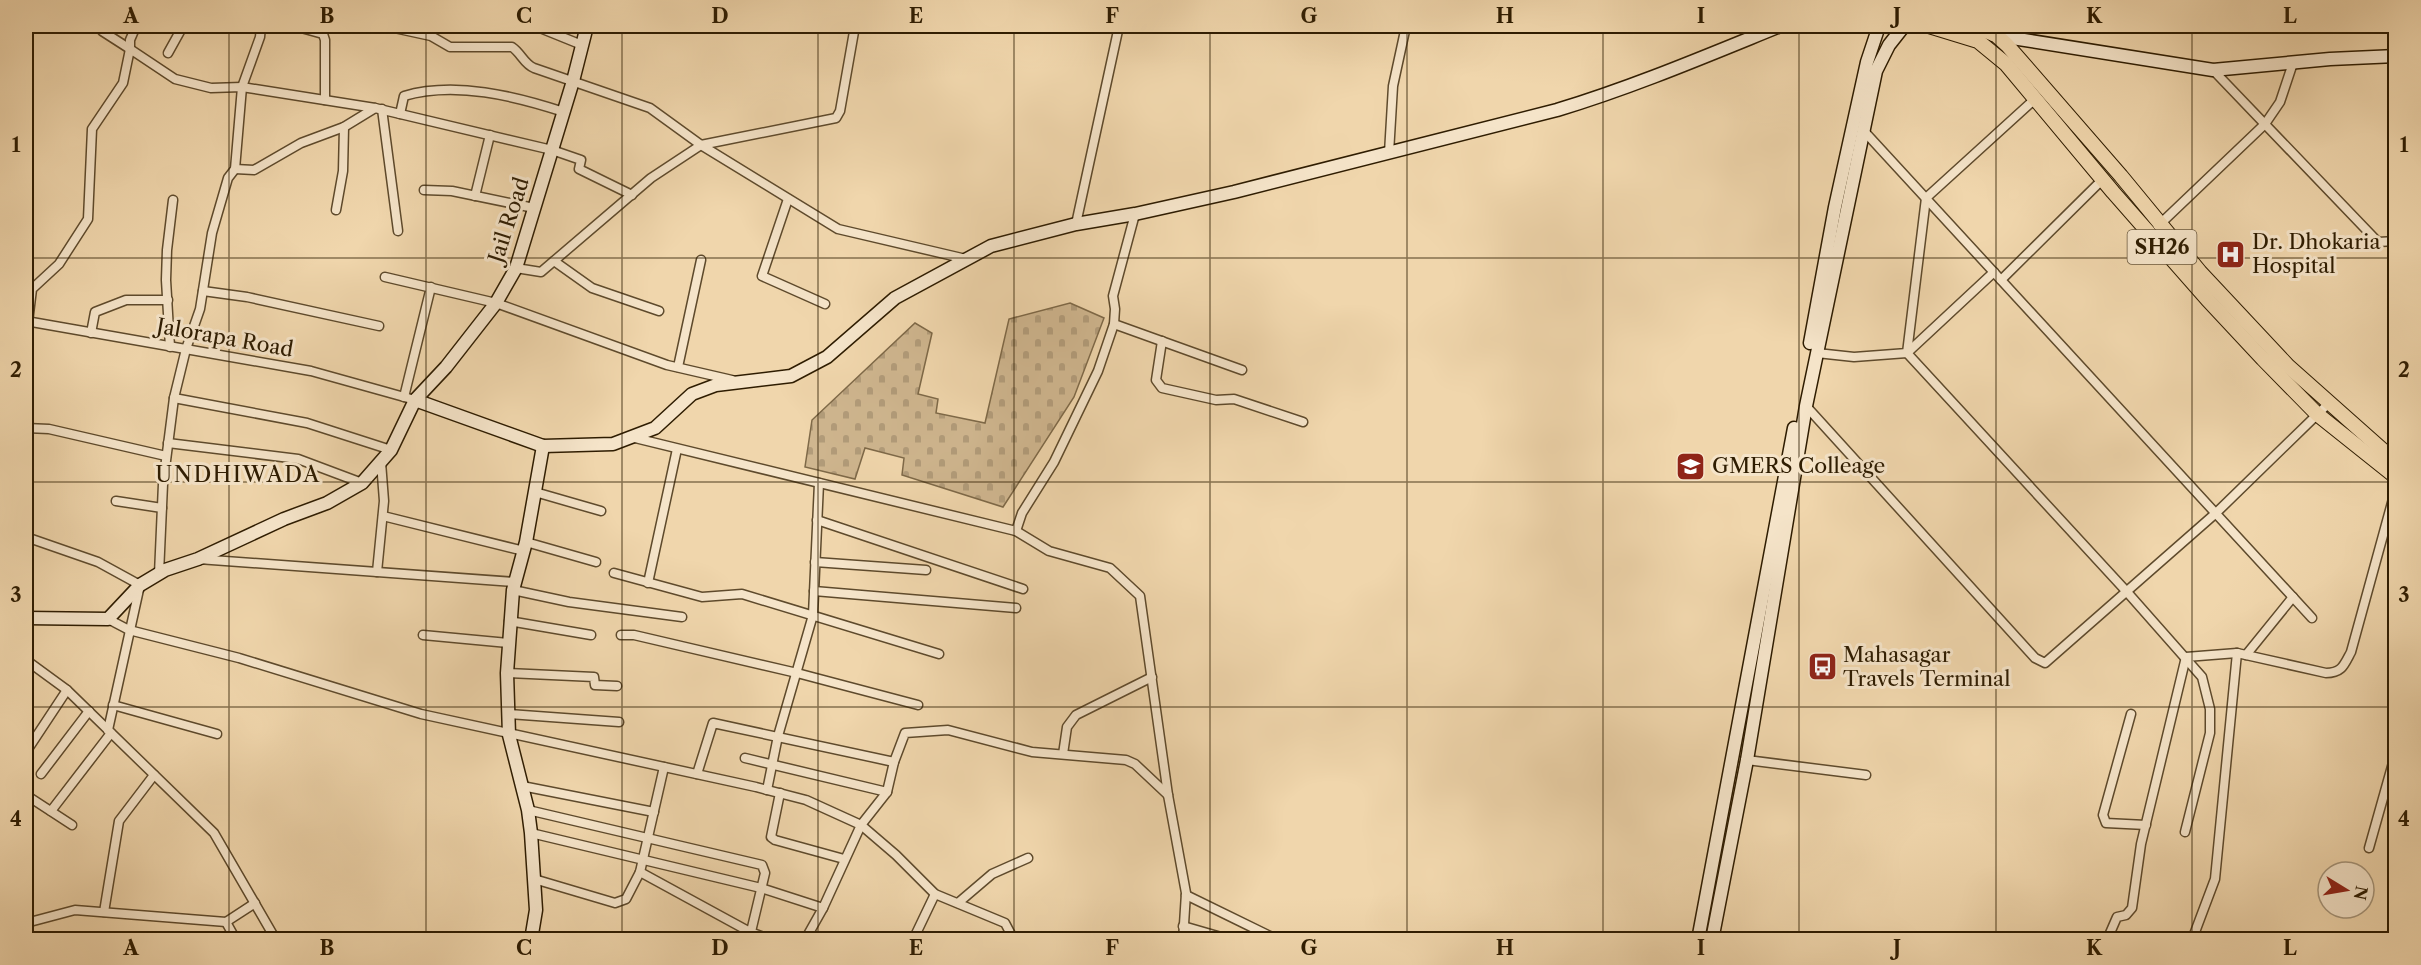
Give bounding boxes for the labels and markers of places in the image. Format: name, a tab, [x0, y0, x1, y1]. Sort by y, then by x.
place label: Dr. Dhokaria Hospital	[2252, 229, 2381, 278]
hospital icon: Dr. Dhokaria Hospital	[2215, 238, 2247, 270]
school or university icon: GMERS Colleage	[1675, 450, 1707, 482]
place label: GMERS Colleage	[1712, 453, 1885, 478]
place label: Mahasagar Travels Terminal	[1843, 642, 2010, 691]
bus stop icon: Mahasagar Travels Terminal	[1806, 651, 1838, 683]

